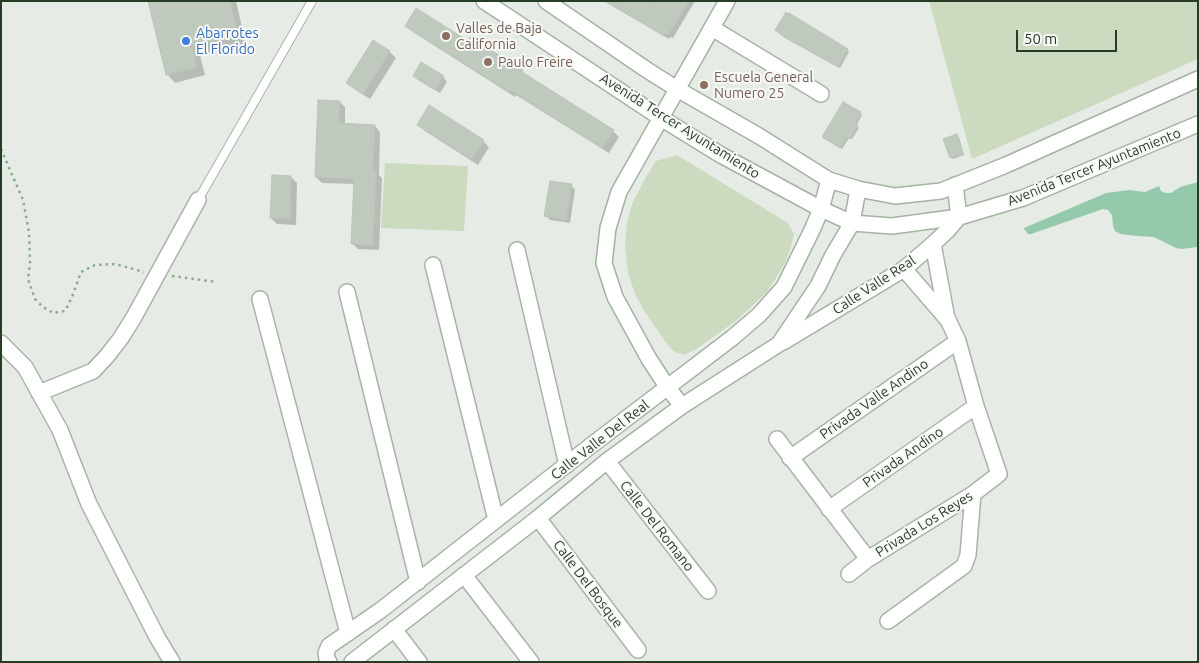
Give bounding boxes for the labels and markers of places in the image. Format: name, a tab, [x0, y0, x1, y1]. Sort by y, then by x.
place label: Valles de Baja California	[456, 20, 542, 52]
place label: Abarrotes El Florido	[196, 25, 259, 58]
marker: Valles de Baja California	[440, 30, 452, 42]
marker: Abarrotes El Florido	[180, 35, 192, 47]
place label: Paulo Freire	[498, 54, 573, 70]
marker: Paulo Freire	[482, 56, 494, 68]
place label: Escuela General Numero 25	[714, 69, 813, 102]
marker: Escuela General Numero 25	[698, 79, 710, 91]

